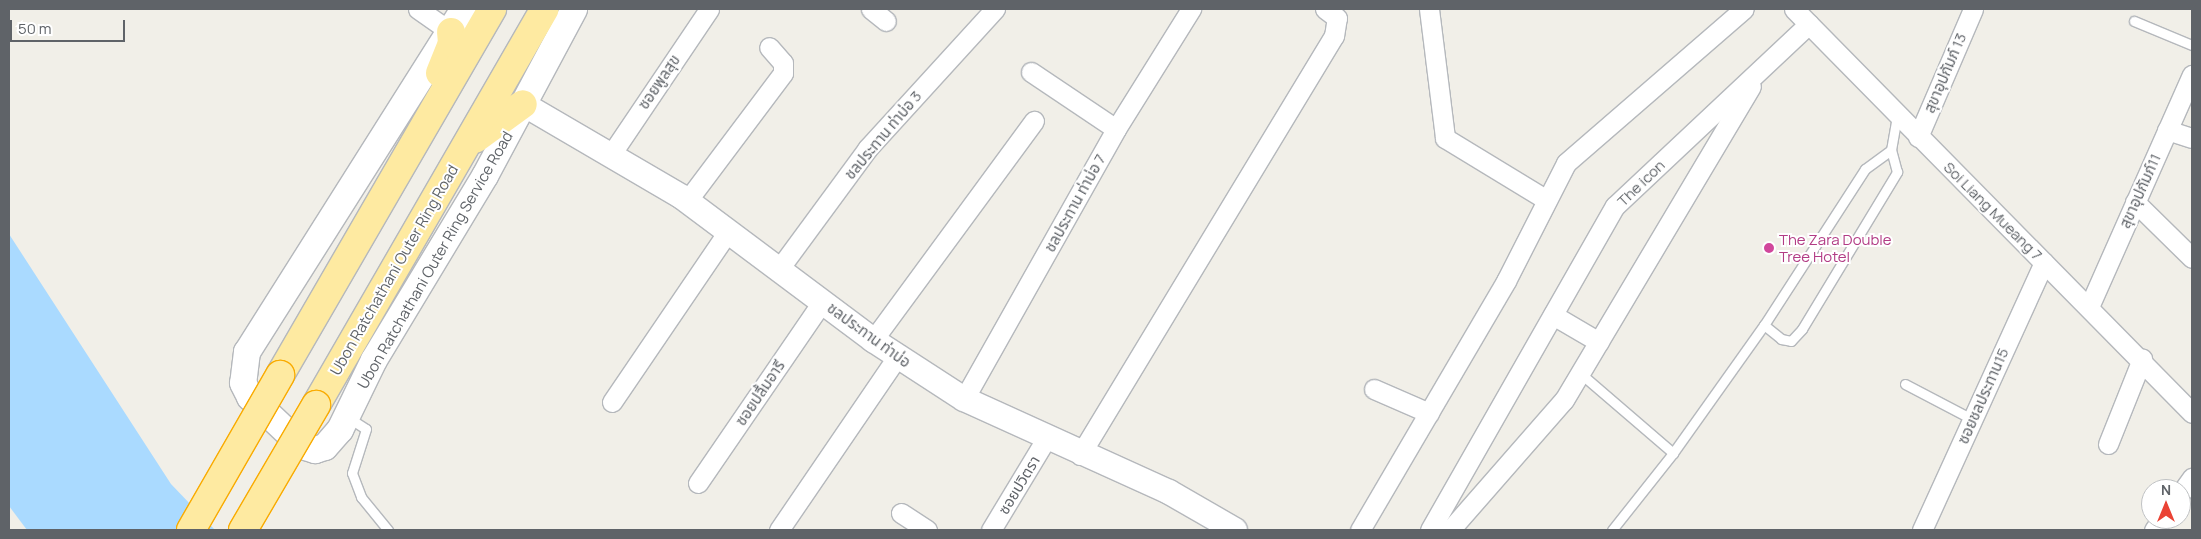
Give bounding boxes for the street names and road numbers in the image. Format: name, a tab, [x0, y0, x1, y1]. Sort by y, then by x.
street label: สุขาอุปกัมภ์ 13	[1920, 30, 1970, 116]
street label: ซอยพูลสุข	[634, 51, 684, 113]
street label: ชลประทาน ท่าบ่อ 3	[841, 87, 925, 183]
street label: Ubon Ratchathani Outer Ring Service Road	[354, 128, 516, 392]
street label: ชลประทาน ท่าบ่อ 7	[1041, 151, 1109, 255]
street label: สุขาอุปกัมภ์11	[2116, 151, 2164, 231]
street label: The icon	[1614, 156, 1668, 210]
street label: Soi Liang Mueang 7	[1940, 158, 2046, 264]
street label: Ubon Ratchathani Outer Ring Road	[326, 162, 462, 378]
street label: ชลประทาน ท่าบ่อ	[824, 299, 914, 371]
street label: ซอยชลประทาน15	[1954, 345, 2012, 447]
street label: ซอยปลื้มอารี	[732, 357, 788, 429]
street label: ซอยปวิตรา	[994, 452, 1044, 518]

